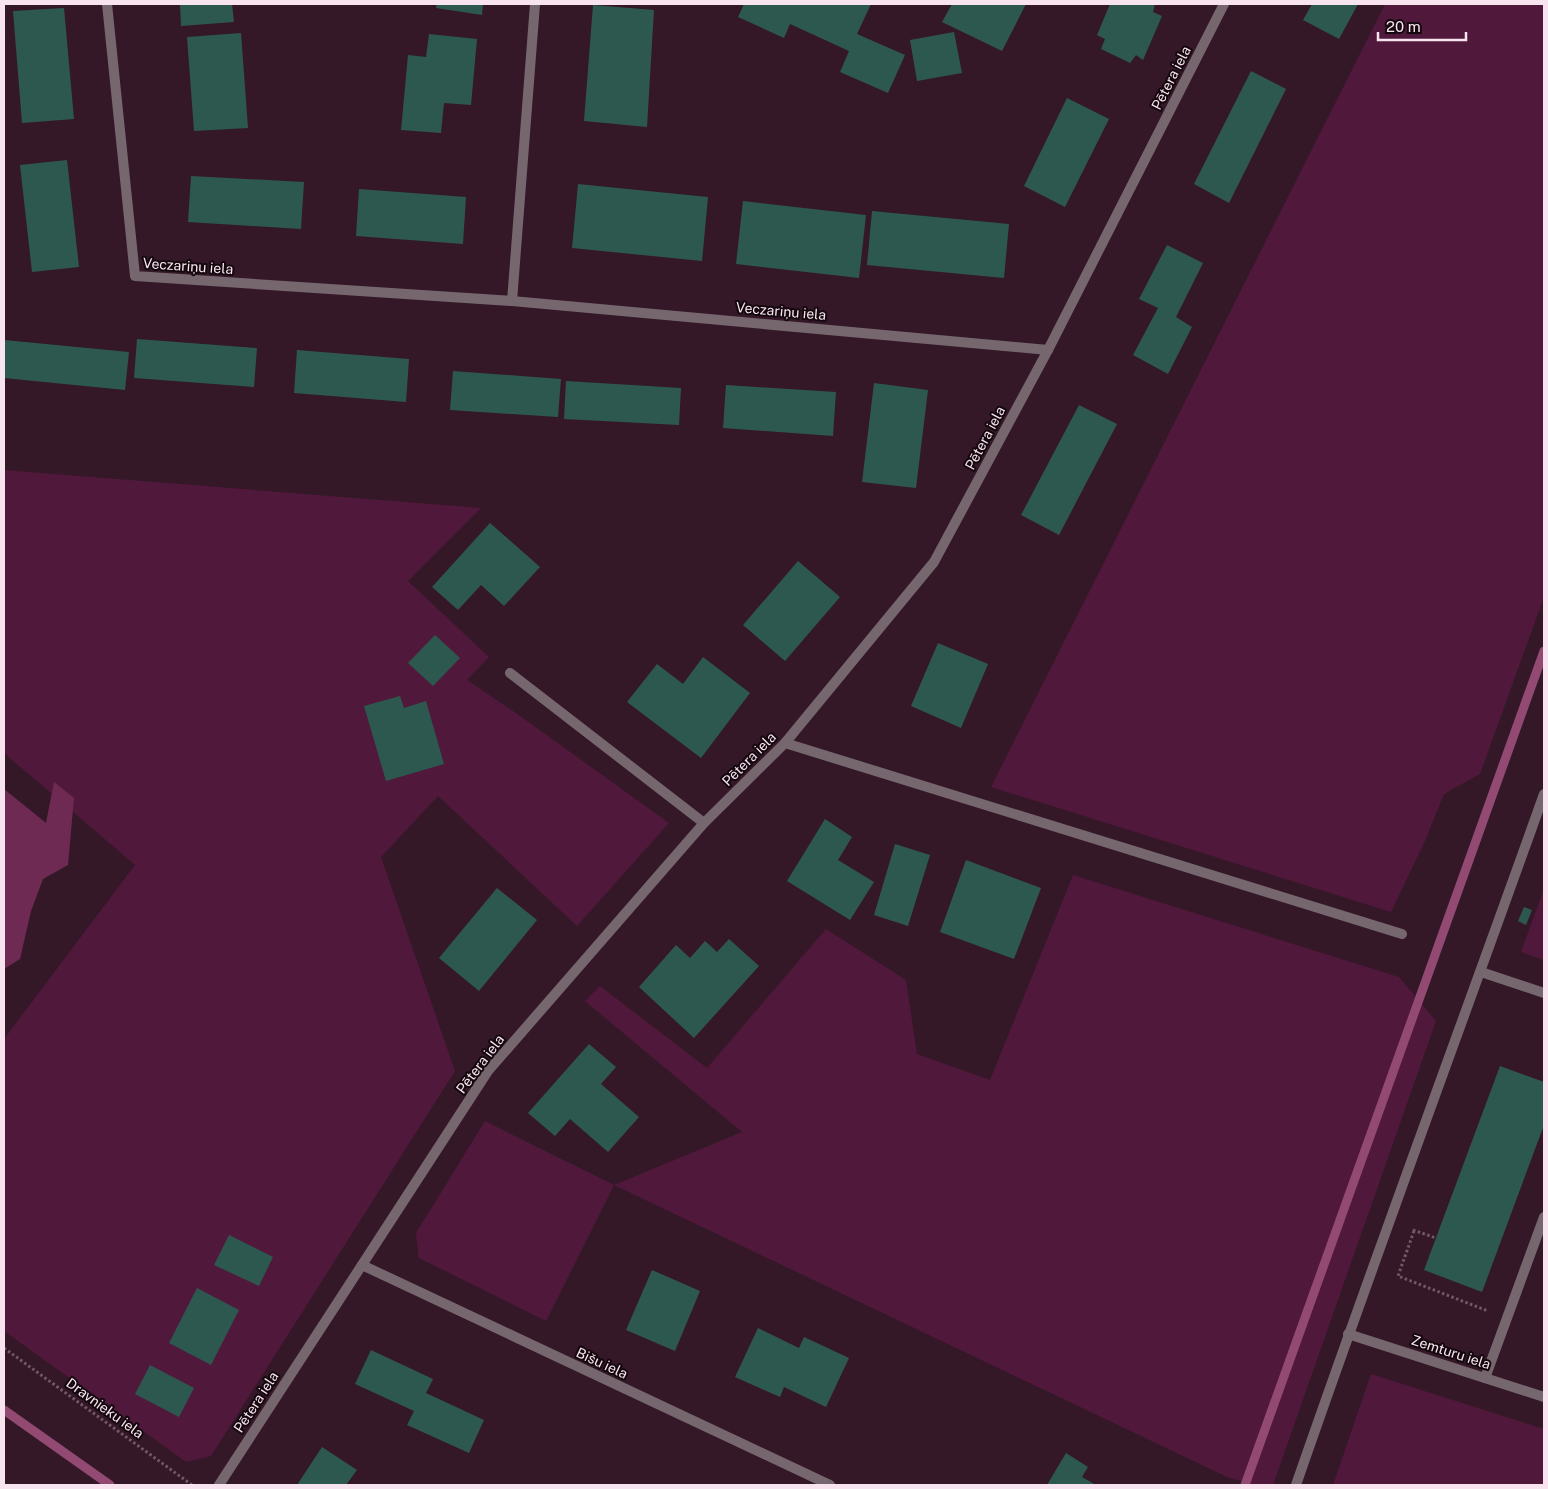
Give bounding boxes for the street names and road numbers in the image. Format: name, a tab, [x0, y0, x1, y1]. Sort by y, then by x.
street label: Pētera iela	[1148, 44, 1194, 112]
street label: Veczariņu iela	[142, 255, 234, 277]
street label: Veczariņu iela	[735, 299, 827, 323]
street label: Pētera iela	[962, 404, 1008, 472]
street label: Pētera iela	[719, 729, 779, 789]
street label: Pētera iela	[453, 1032, 507, 1096]
street label: Zemturu iela	[1409, 1332, 1493, 1372]
street label: Bišu iela	[574, 1344, 630, 1382]
street label: Pētera iela	[230, 1369, 282, 1435]
street label: Dravnieku iela	[63, 1375, 147, 1441]

